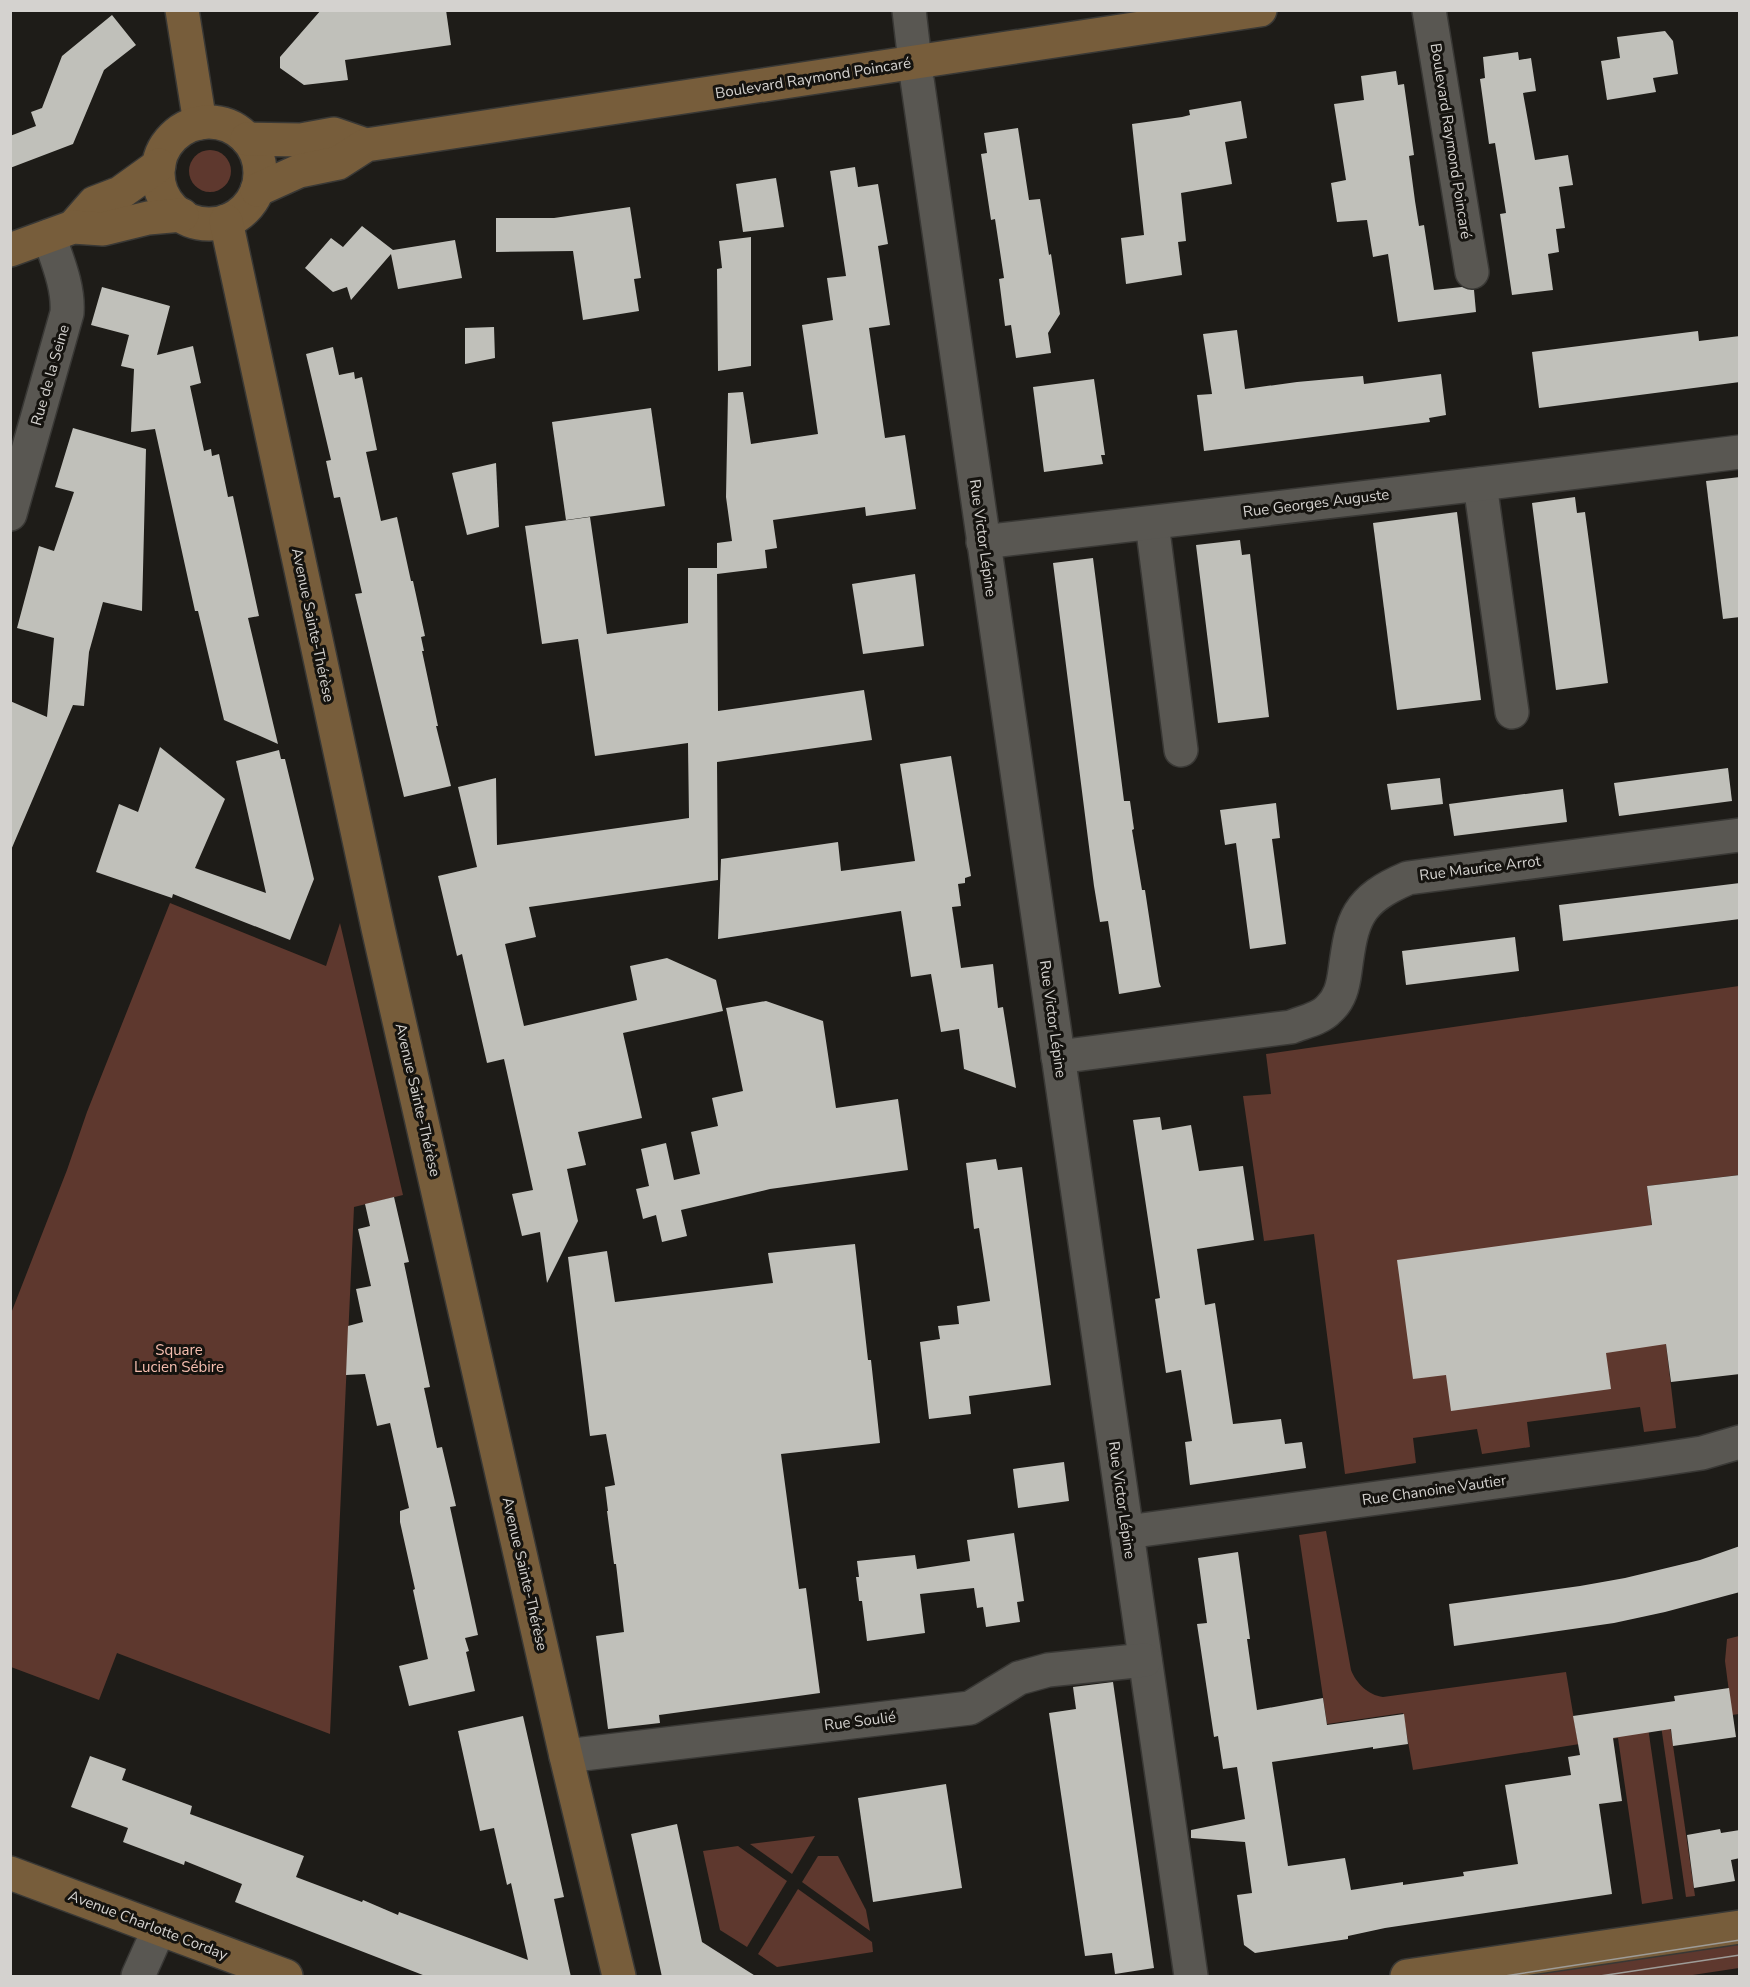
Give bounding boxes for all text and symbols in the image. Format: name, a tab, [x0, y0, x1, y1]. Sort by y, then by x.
street label: Boulevard Raymond Poincaré	[1426, 42, 1476, 240]
street label: Boulevard Raymond Poincaré	[714, 53, 912, 103]
street label: Rue de la Seine	[26, 322, 74, 428]
street label: Rue Victor Lépine	[965, 478, 1001, 598]
street label: Rue Georges Auguste	[1242, 484, 1390, 522]
street label: Avenue Sainte-Thérèse	[287, 546, 339, 704]
street label: Rue Maurice Arrot	[1418, 851, 1543, 885]
street label: Rue Victor Lépine	[1035, 959, 1071, 1079]
street label: Avenue Sainte-Thérèse	[391, 1021, 445, 1179]
park label: Square Lucien Sébire	[134, 1340, 224, 1377]
street label: Rue Victor Lépine	[1104, 1440, 1140, 1560]
street label: Rue Chanoine Vautier	[1361, 1470, 1508, 1510]
street label: Avenue Sainte-Thérèse	[498, 1495, 552, 1653]
street label: Rue Soulié	[823, 1707, 897, 1735]
street label: Avenue Charlotte Corday	[66, 1885, 231, 1965]

